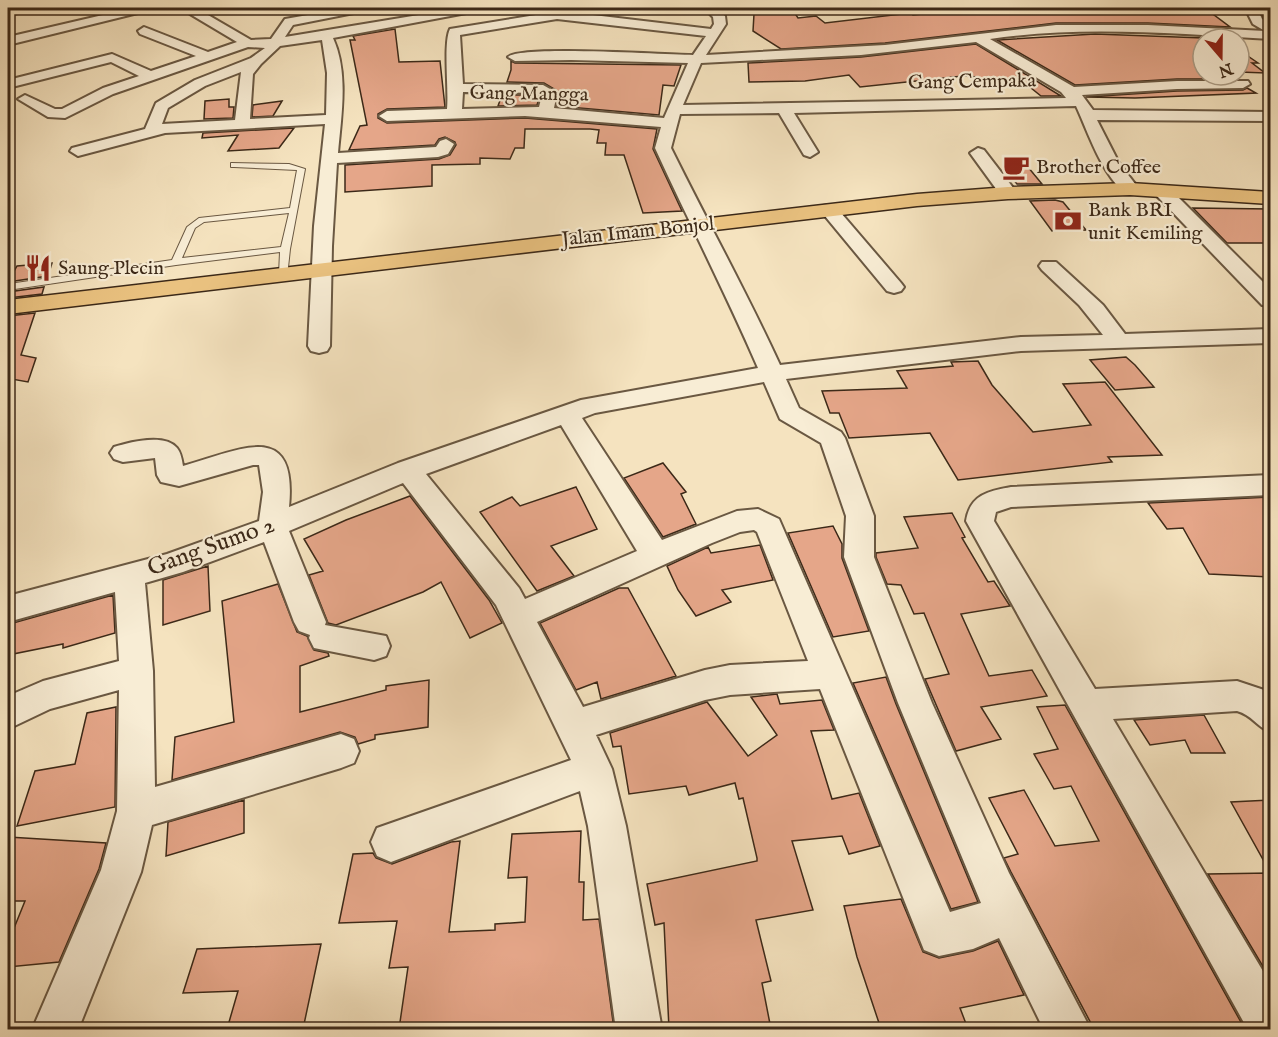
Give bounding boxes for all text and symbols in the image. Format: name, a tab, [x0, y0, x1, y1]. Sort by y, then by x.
north arrow	[1191, 27, 1251, 87]
text: N	[1215, 57, 1236, 81]
street label: Gang Cempaka	[908, 68, 1037, 96]
street label: Gang Mangga	[469, 80, 589, 108]
cafe icon: Brother Coffee	[1001, 152, 1031, 182]
place label: Brother Coffee	[1036, 155, 1161, 180]
place label: Bank BRI unit Kemiling	[1088, 198, 1203, 246]
bank icon: Bank BRI unit Kemiling	[1053, 206, 1083, 236]
street label: Jalan Imam Bonjol	[558, 211, 716, 253]
restaurant icon: Saung Plecin	[23, 253, 53, 283]
place label: Saung Plecin	[58, 256, 164, 281]
street label: Gang Sumo 2	[143, 510, 279, 584]

